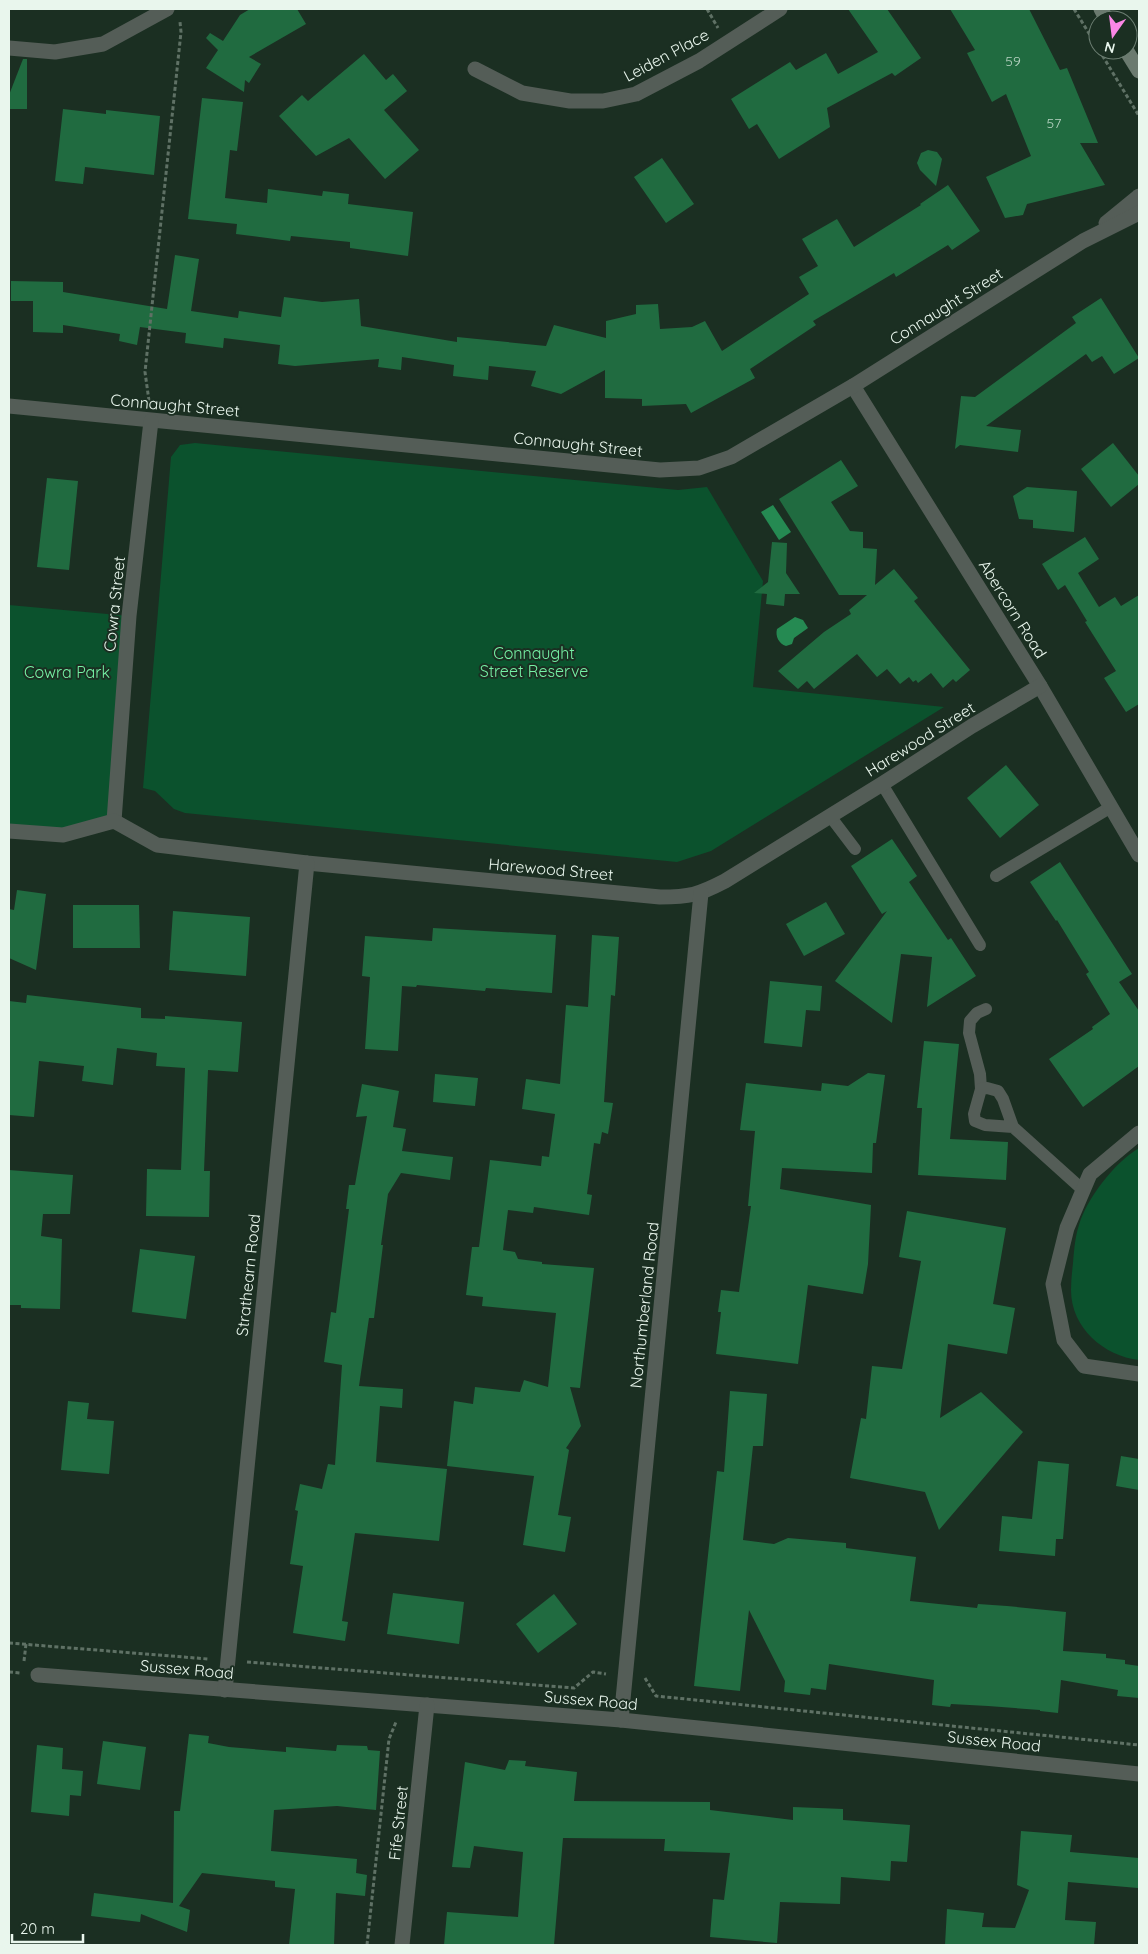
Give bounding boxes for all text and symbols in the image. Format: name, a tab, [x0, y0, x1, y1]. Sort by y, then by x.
north arrow	[1088, 10, 1138, 60]
street label: Leiden Place	[620, 24, 712, 86]
text: N	[1103, 38, 1117, 58]
house number: 59	[1005, 52, 1021, 70]
house number: 57	[1047, 114, 1061, 132]
street label: Connaught Street	[886, 263, 1006, 349]
street label: Connaught Street	[110, 389, 240, 421]
street label: Connaught Street	[512, 427, 644, 461]
street label: Cowra Street	[99, 555, 129, 653]
street label: Abercorn Road	[975, 556, 1051, 662]
park label: Connaught Street Reserve	[480, 643, 588, 681]
park label: Cowra Park	[24, 662, 110, 682]
street label: Harewood Street	[862, 697, 978, 781]
street label: Harewood Street	[488, 854, 614, 884]
street label: Strathearn Road	[232, 1213, 264, 1337]
street label: Northumberland Road	[625, 1221, 663, 1389]
street label: Sussex Road	[139, 1655, 235, 1683]
street label: Sussex Road	[543, 1686, 639, 1714]
street label: Sussex Road	[946, 1726, 1042, 1756]
street label: Fife Street	[384, 1785, 412, 1861]
scale bar	[12, 1912, 84, 1944]
text: 20 m	[20, 1919, 55, 1938]

